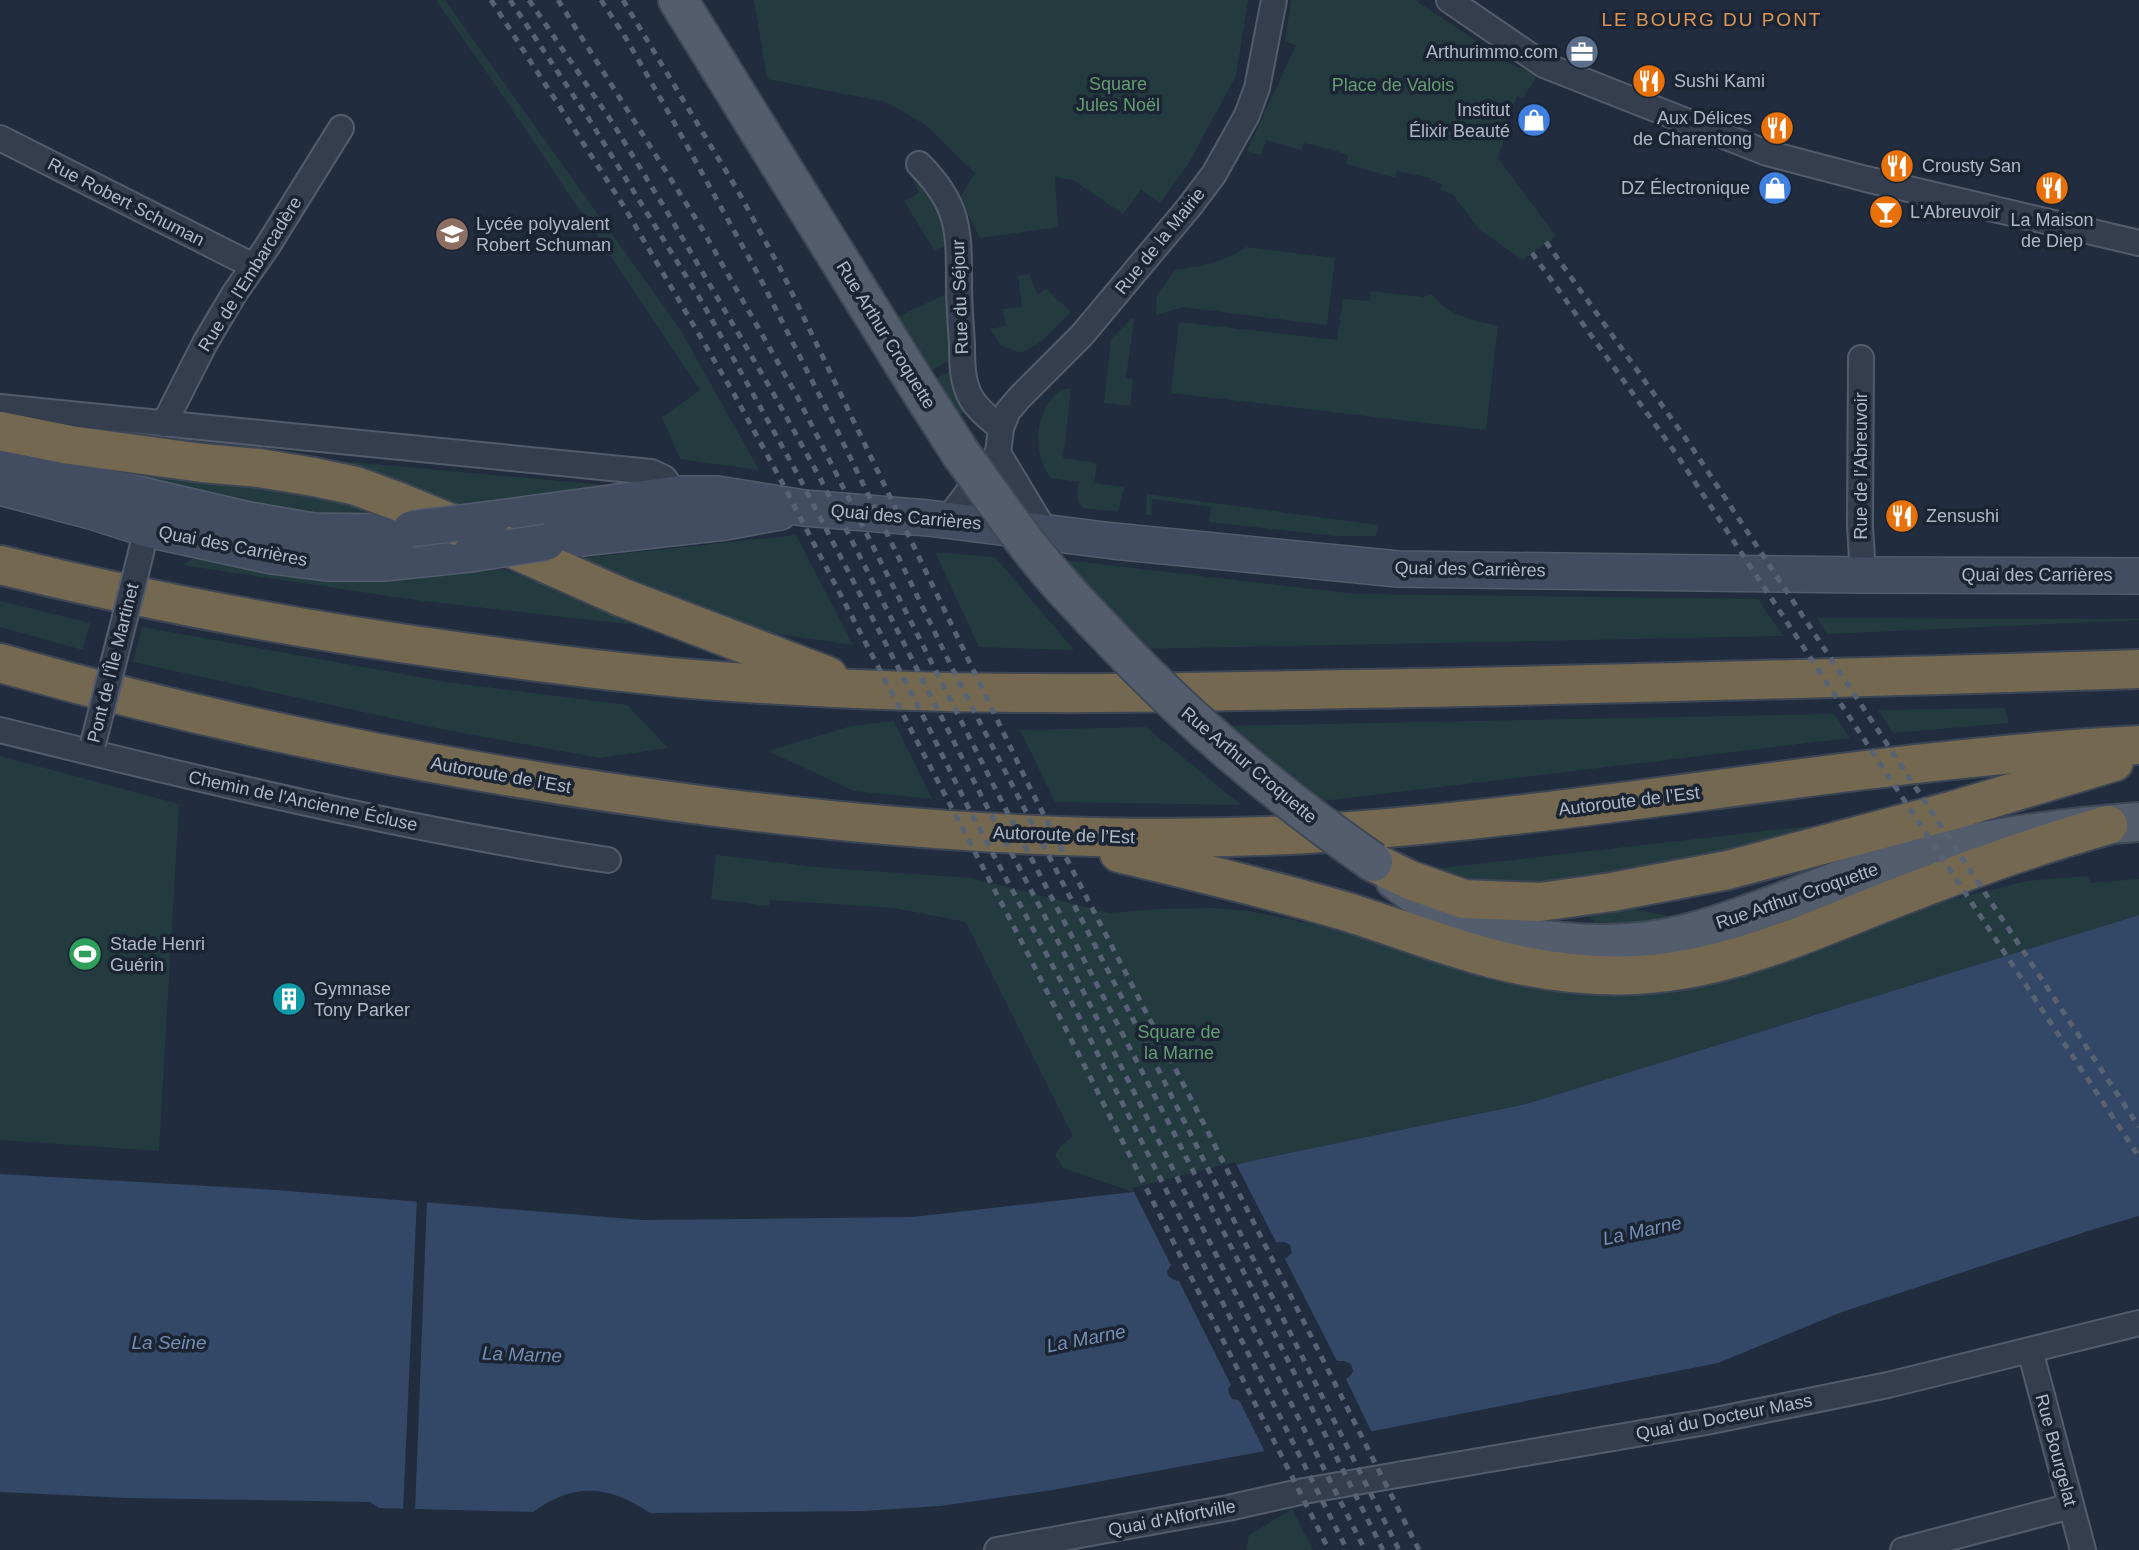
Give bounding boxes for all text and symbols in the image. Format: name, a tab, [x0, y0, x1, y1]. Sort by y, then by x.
district label: LE BOURG DU PONT	[1602, 9, 1822, 30]
office icon: Arthurimmo.com	[1563, 33, 1601, 71]
place label: Arthurimmo.com	[1426, 42, 1558, 62]
restaurant icon: Sushi Kami	[1630, 62, 1668, 100]
place label: Sushi Kami	[1674, 71, 1765, 91]
park label: Square Jules Noël	[1076, 74, 1160, 115]
park label: Place de Valois	[1332, 75, 1454, 95]
place label: Institut Élixir Beauté	[1409, 100, 1510, 141]
shop icon: Institut Élixir Beauté	[1515, 101, 1553, 139]
place label: Aux Délices de Charentong	[1633, 108, 1752, 149]
restaurant icon: Aux Délices de Charentong	[1758, 109, 1796, 147]
restaurant icon: Crousty San	[1878, 147, 1916, 185]
street label: Rue Robert Schuman	[44, 154, 208, 250]
place label: Crousty San	[1922, 156, 2021, 176]
shop icon: DZ Électronique	[1756, 169, 1794, 207]
restaurant icon: La Maison de Diep	[2033, 169, 2071, 207]
place label: DZ Électronique	[1621, 178, 1750, 198]
street label: Rue de la Mairie	[1111, 184, 1209, 298]
street label: Rue de l'Embarcadère	[194, 193, 306, 355]
bar icon: L'Abreuvoir	[1867, 193, 1905, 231]
place label: L'Abreuvoir	[1910, 202, 2000, 222]
place label: La Maison de Diep	[2010, 210, 2094, 251]
place label: Lycée polyvalent Robert Schuman	[476, 214, 611, 255]
school or university icon: Lycée polyvalent Robert Schuman	[433, 215, 471, 253]
street label: Rue du Séjour	[948, 239, 972, 355]
street label: Rue Arthur Croquette	[832, 258, 940, 412]
street label: Rue de l'Abreuvoir	[1851, 392, 1871, 540]
restaurant icon: Zensushi	[1883, 497, 1921, 535]
street label: Quai des Carrières	[830, 500, 982, 534]
place label: Zensushi	[1926, 506, 1999, 526]
street label: Quai des Carrières	[157, 522, 309, 570]
street label: Quai des Carrières	[1394, 558, 1546, 580]
street label: Quai des Carrières	[1961, 565, 2113, 585]
street label: Pont de l'Île Martinet	[84, 581, 142, 745]
street label: Rue Arthur Croquette	[1177, 703, 1321, 827]
street label: Autoroute de l’Est	[429, 753, 573, 797]
street label: Chemin de l'Ancienne Écluse	[187, 767, 419, 835]
street label: Autoroute de l’Est	[1557, 782, 1701, 820]
street label: Autoroute de l’Est	[993, 823, 1135, 847]
street label: Rue Arthur Croquette	[1713, 859, 1881, 933]
place label: Stade Henri Guérin	[110, 934, 205, 975]
sports icon: Stade Henri Guérin	[66, 935, 104, 973]
place label: Gymnase Tony Parker	[314, 979, 410, 1020]
building icon: Gymnase Tony Parker	[270, 980, 308, 1018]
park label: Square de la Marne	[1137, 1022, 1221, 1063]
water label: La Marne	[1601, 1212, 1684, 1249]
water label: La Marne	[1045, 1321, 1128, 1356]
water label: La Seine	[131, 1332, 207, 1353]
water label: La Marne	[481, 1343, 562, 1366]
street label: Quai du Docteur Mass	[1634, 1390, 1814, 1444]
street label: Rue Bourgelat	[2031, 1392, 2081, 1508]
street label: Quai d'Alfortville	[1107, 1496, 1237, 1540]

